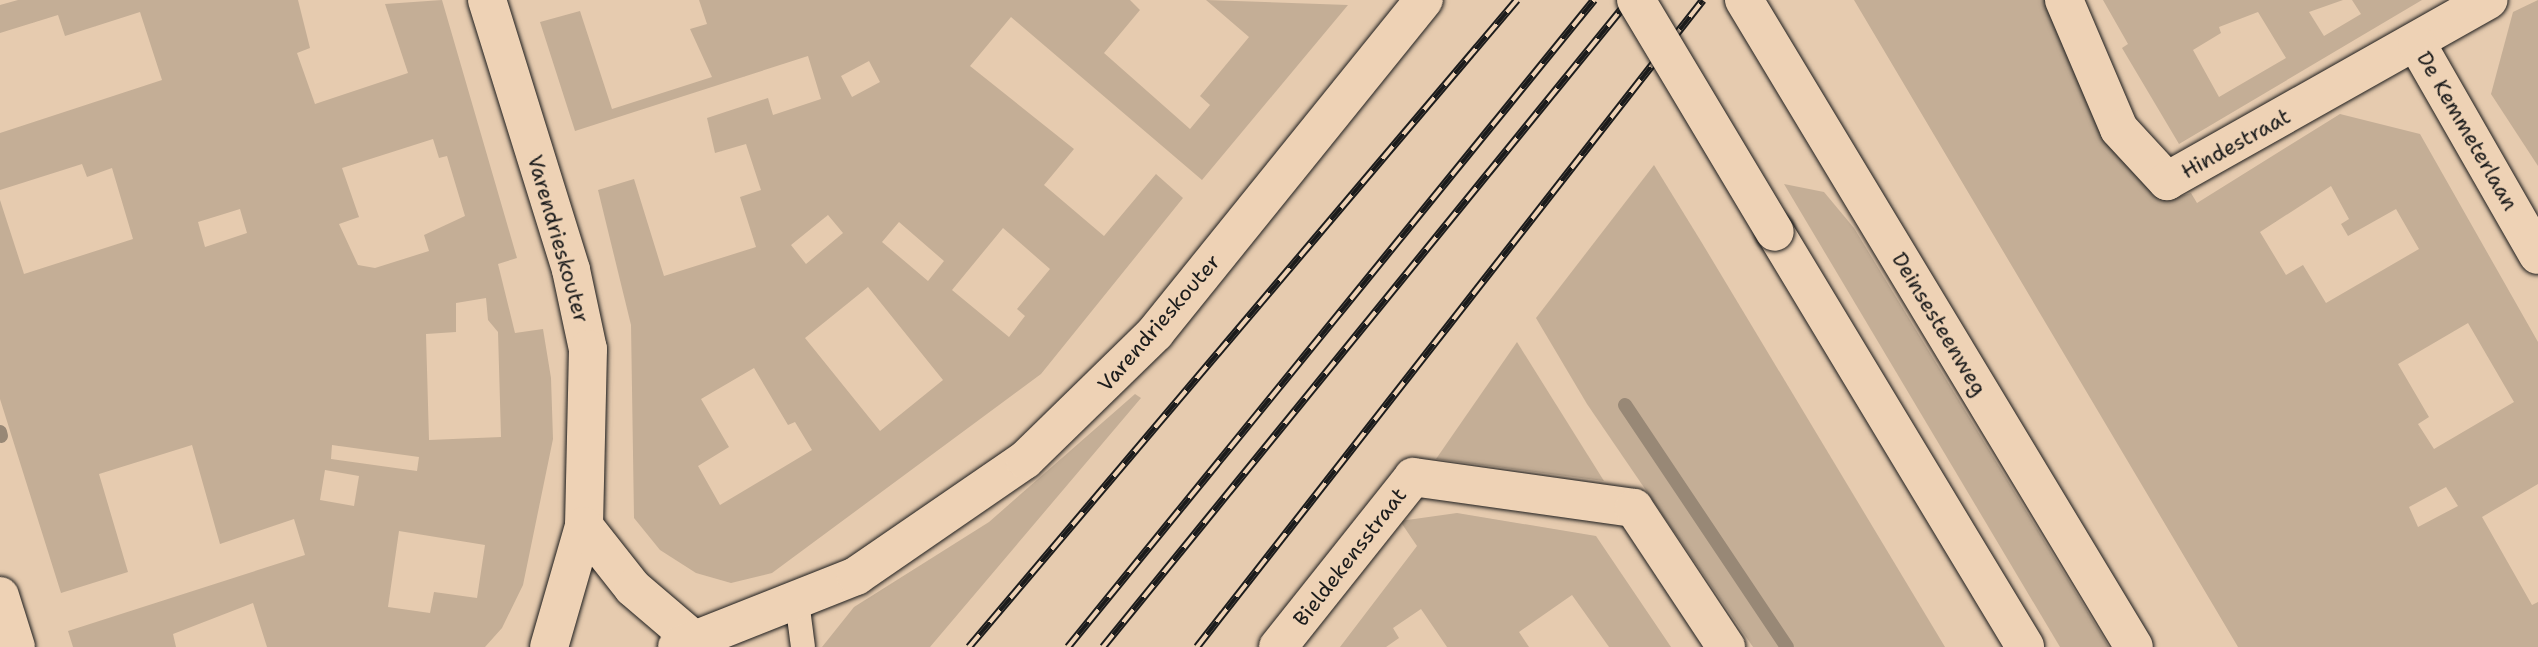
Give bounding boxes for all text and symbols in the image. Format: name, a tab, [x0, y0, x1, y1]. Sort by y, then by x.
street label: De Kemmeterlaan	[2411, 47, 2523, 215]
street label: Hindestraat	[2177, 104, 2295, 184]
street label: Varendrieskouter	[522, 152, 594, 326]
street label: Deinsesteenweg	[1886, 248, 1992, 400]
street label: Varendrieskouter	[1093, 249, 1225, 397]
street label: Bieldekensstraat	[1288, 483, 1412, 631]

